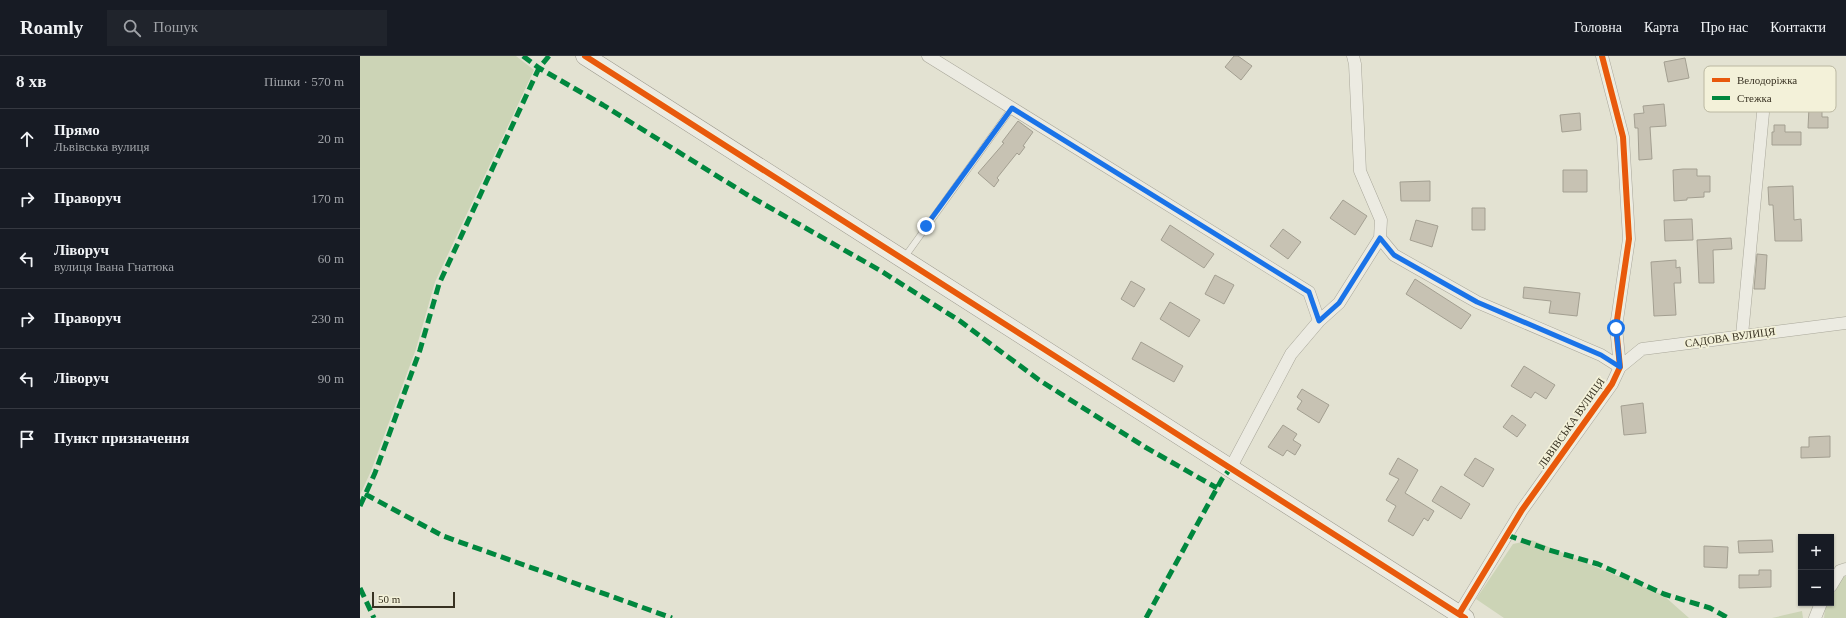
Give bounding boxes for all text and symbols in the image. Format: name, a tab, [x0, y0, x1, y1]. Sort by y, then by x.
search box	[107, 10, 387, 46]
text: Roamly	[20, 17, 83, 38]
icon: search	[121, 17, 143, 39]
text: Пошук	[153, 19, 198, 35]
text: Головна	[1574, 20, 1622, 35]
text: Карта	[1644, 20, 1679, 35]
text: Про нас	[1701, 20, 1748, 35]
text: Контакти	[1770, 20, 1826, 35]
legend	[1704, 66, 1836, 112]
text: 8 хв	[16, 72, 46, 91]
text: Пішки · 570 m	[264, 74, 344, 89]
text: Велодоріжка	[1737, 74, 1797, 86]
text: Стежка	[1737, 92, 1772, 104]
text: Прямо	[54, 122, 100, 138]
icon: ahead	[16, 128, 38, 150]
text: 20 m	[318, 131, 344, 146]
text: Львівська вулиця	[54, 139, 149, 154]
icon: right	[16, 188, 38, 210]
text: Праворуч	[54, 190, 121, 206]
text: 170 m	[311, 191, 344, 206]
route end	[917, 217, 935, 235]
text: Ліворуч	[54, 242, 109, 258]
icon: left	[16, 248, 38, 270]
text: 60 m	[318, 251, 344, 266]
text: вулиця Івана Гнатюка	[54, 259, 174, 274]
icon: right	[16, 308, 38, 330]
text: Праворуч	[54, 310, 121, 326]
text: 230 m	[311, 311, 344, 326]
route start	[1607, 319, 1625, 337]
street label: САДОВА ВУЛИЦЯ	[1684, 325, 1777, 349]
icon: left	[16, 368, 38, 390]
text: Ліворуч	[54, 370, 109, 386]
text: 90 m	[318, 371, 344, 386]
street label: ЛЬВІВСЬКА ВУЛИЦЯ	[1535, 375, 1607, 470]
icon: arrive	[16, 428, 38, 450]
text: Пункт призначення	[54, 430, 189, 446]
map controls	[1798, 534, 1834, 606]
button: +	[1798, 534, 1834, 570]
button: −	[1798, 570, 1834, 606]
scale bar	[372, 590, 455, 609]
text: 50 m	[378, 593, 400, 605]

